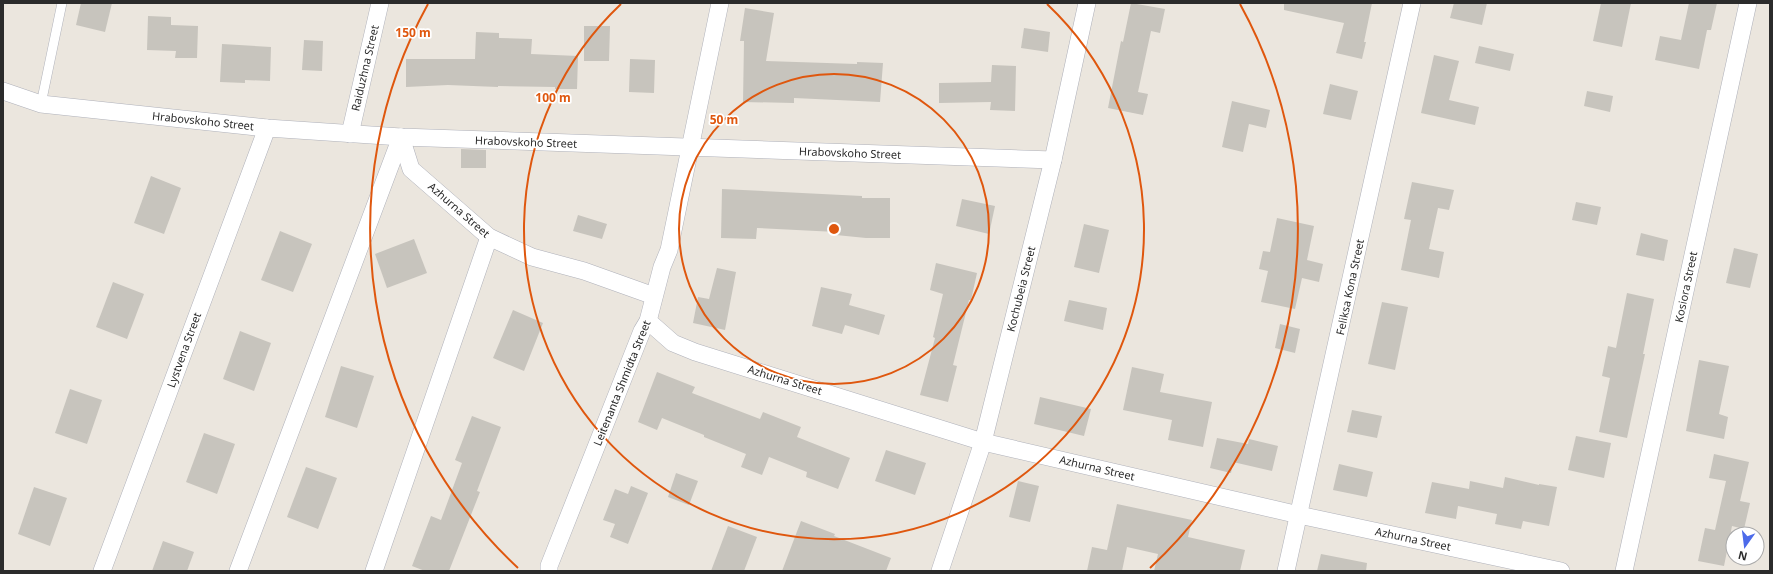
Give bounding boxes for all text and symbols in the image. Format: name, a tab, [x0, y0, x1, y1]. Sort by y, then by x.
street label: Raiduzhna Street	[347, 23, 382, 112]
text: 150 m	[395, 24, 431, 41]
text: 100 m	[535, 89, 571, 106]
street label: Hrabovskoho Street	[151, 108, 255, 133]
text: 50 m	[710, 111, 738, 128]
street label: Hrabovskoho Street	[475, 132, 577, 151]
street label: Hrabovskoho Street	[799, 143, 901, 162]
street label: Azhurna Street	[425, 179, 493, 241]
centre of rings	[827, 222, 841, 236]
street label: Feliksa Kona Street	[1332, 237, 1367, 336]
street label: Kochubeia Street	[1003, 244, 1038, 333]
street label: Kosiora Street	[1671, 250, 1700, 324]
street label: Lystvena Street	[163, 310, 204, 389]
street label: Leitenanta Shmidta Street	[589, 318, 654, 448]
street label: Azhurna Street	[746, 361, 824, 398]
street label: Azhurna Street	[1058, 452, 1136, 483]
street label: Azhurna Street	[1374, 523, 1452, 554]
north arrow	[1725, 526, 1765, 566]
text: N	[1736, 548, 1749, 565]

